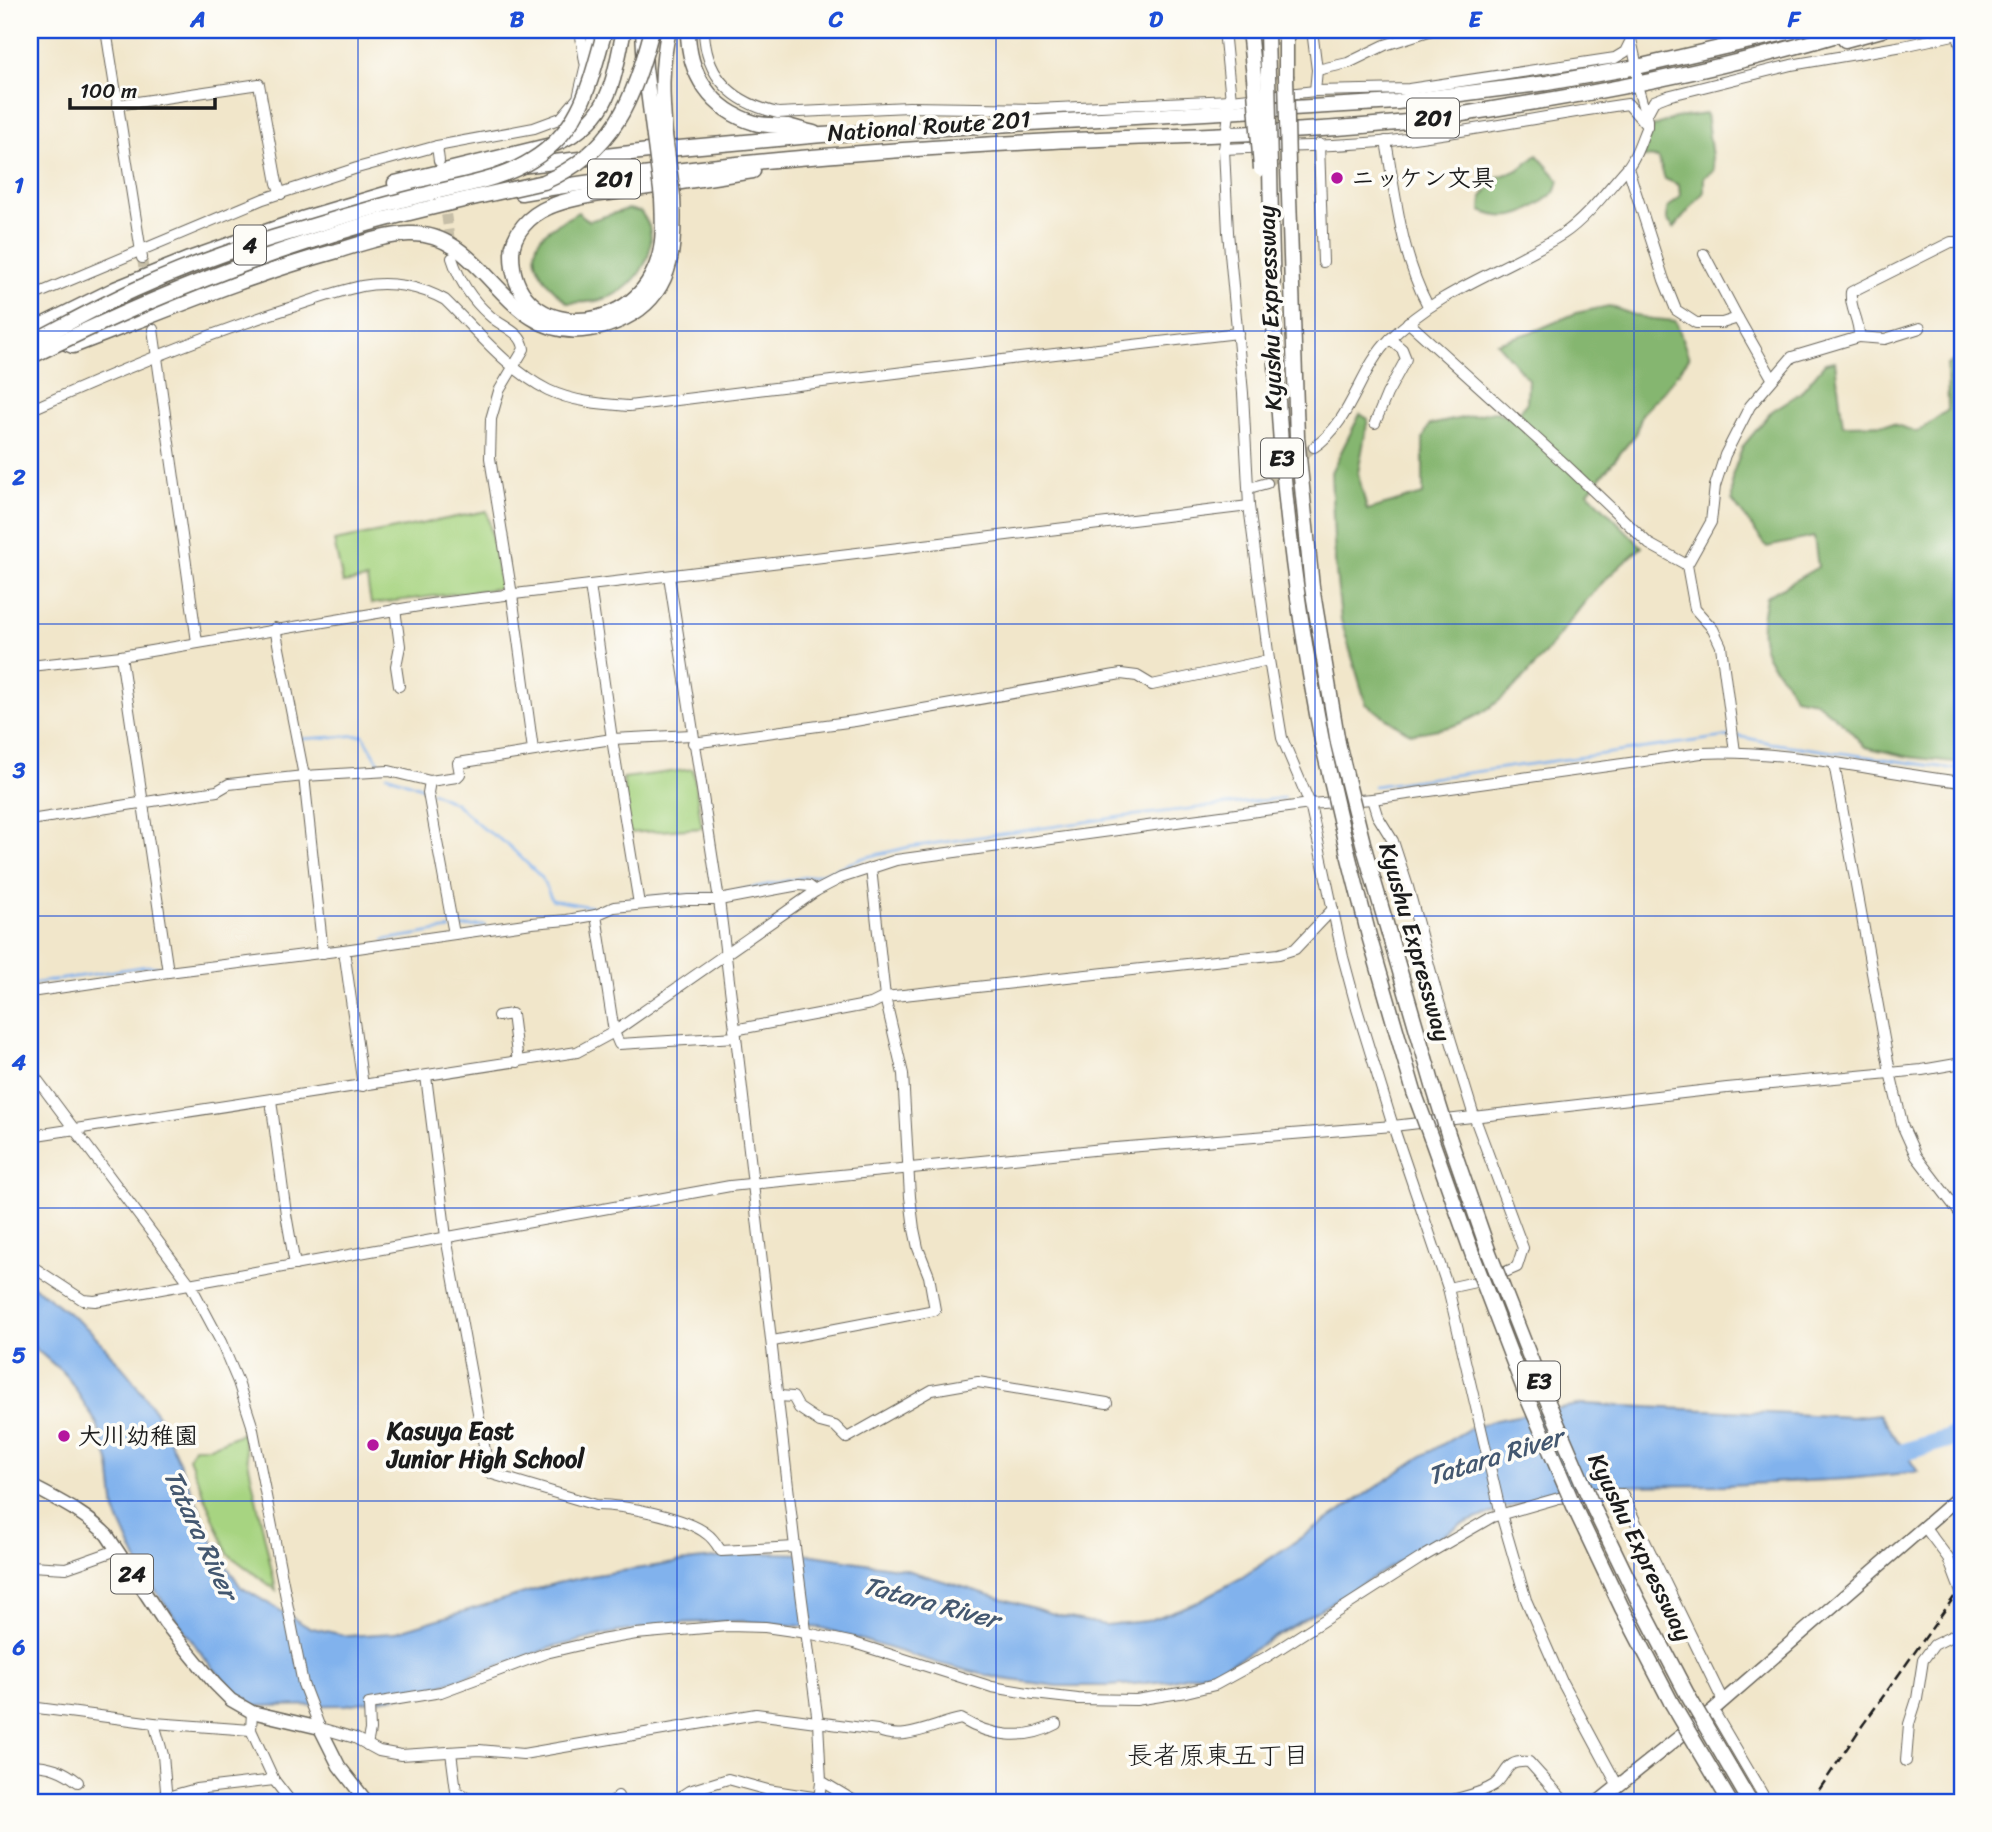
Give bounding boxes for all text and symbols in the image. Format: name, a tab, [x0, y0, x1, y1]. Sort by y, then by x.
text: A	[189, 0, 206, 40]
text: B	[510, 0, 525, 40]
text: C	[828, 0, 844, 40]
text: D	[1149, 0, 1164, 40]
text: E	[1469, 0, 1484, 40]
text: F	[1787, 0, 1802, 40]
scale bar	[70, 66, 215, 110]
text: 100 m	[80, 72, 137, 110]
street label: National Route 201	[826, 98, 1032, 154]
road number: 201	[1407, 99, 1459, 138]
place label: ニッケン文具	[1351, 157, 1495, 199]
road number: 201	[588, 160, 640, 198]
text: 1	[14, 165, 24, 206]
marker: ニッケン文具	[1329, 170, 1345, 186]
street label: Kyushu Expressway	[1245, 204, 1295, 411]
road number: 4	[234, 226, 266, 264]
road number: E3	[1261, 438, 1303, 478]
text: 2	[11, 457, 26, 498]
text: 3	[12, 750, 26, 791]
street label: Kyushu Expressway	[1366, 837, 1464, 1047]
text: 4	[11, 1042, 27, 1083]
text: 5	[12, 1335, 26, 1376]
road number: E3	[1518, 1362, 1560, 1400]
place label: Kasuya East Junior High School	[385, 1410, 585, 1480]
water label: Tatara River	[1422, 1412, 1572, 1498]
place label: 大川幼稚園	[78, 1415, 198, 1457]
marker: 大川幼稚園	[56, 1428, 72, 1444]
marker: Kasuya East Junior High School	[365, 1437, 381, 1453]
street label: Kyushu Expressway	[1576, 1445, 1704, 1649]
water label: Tatara River	[151, 1461, 253, 1611]
road number: 24	[111, 1554, 153, 1594]
water label: Tatara River	[858, 1562, 1008, 1643]
text: 6	[11, 1627, 26, 1668]
district label: 長者原東五丁目	[1127, 1732, 1309, 1778]

